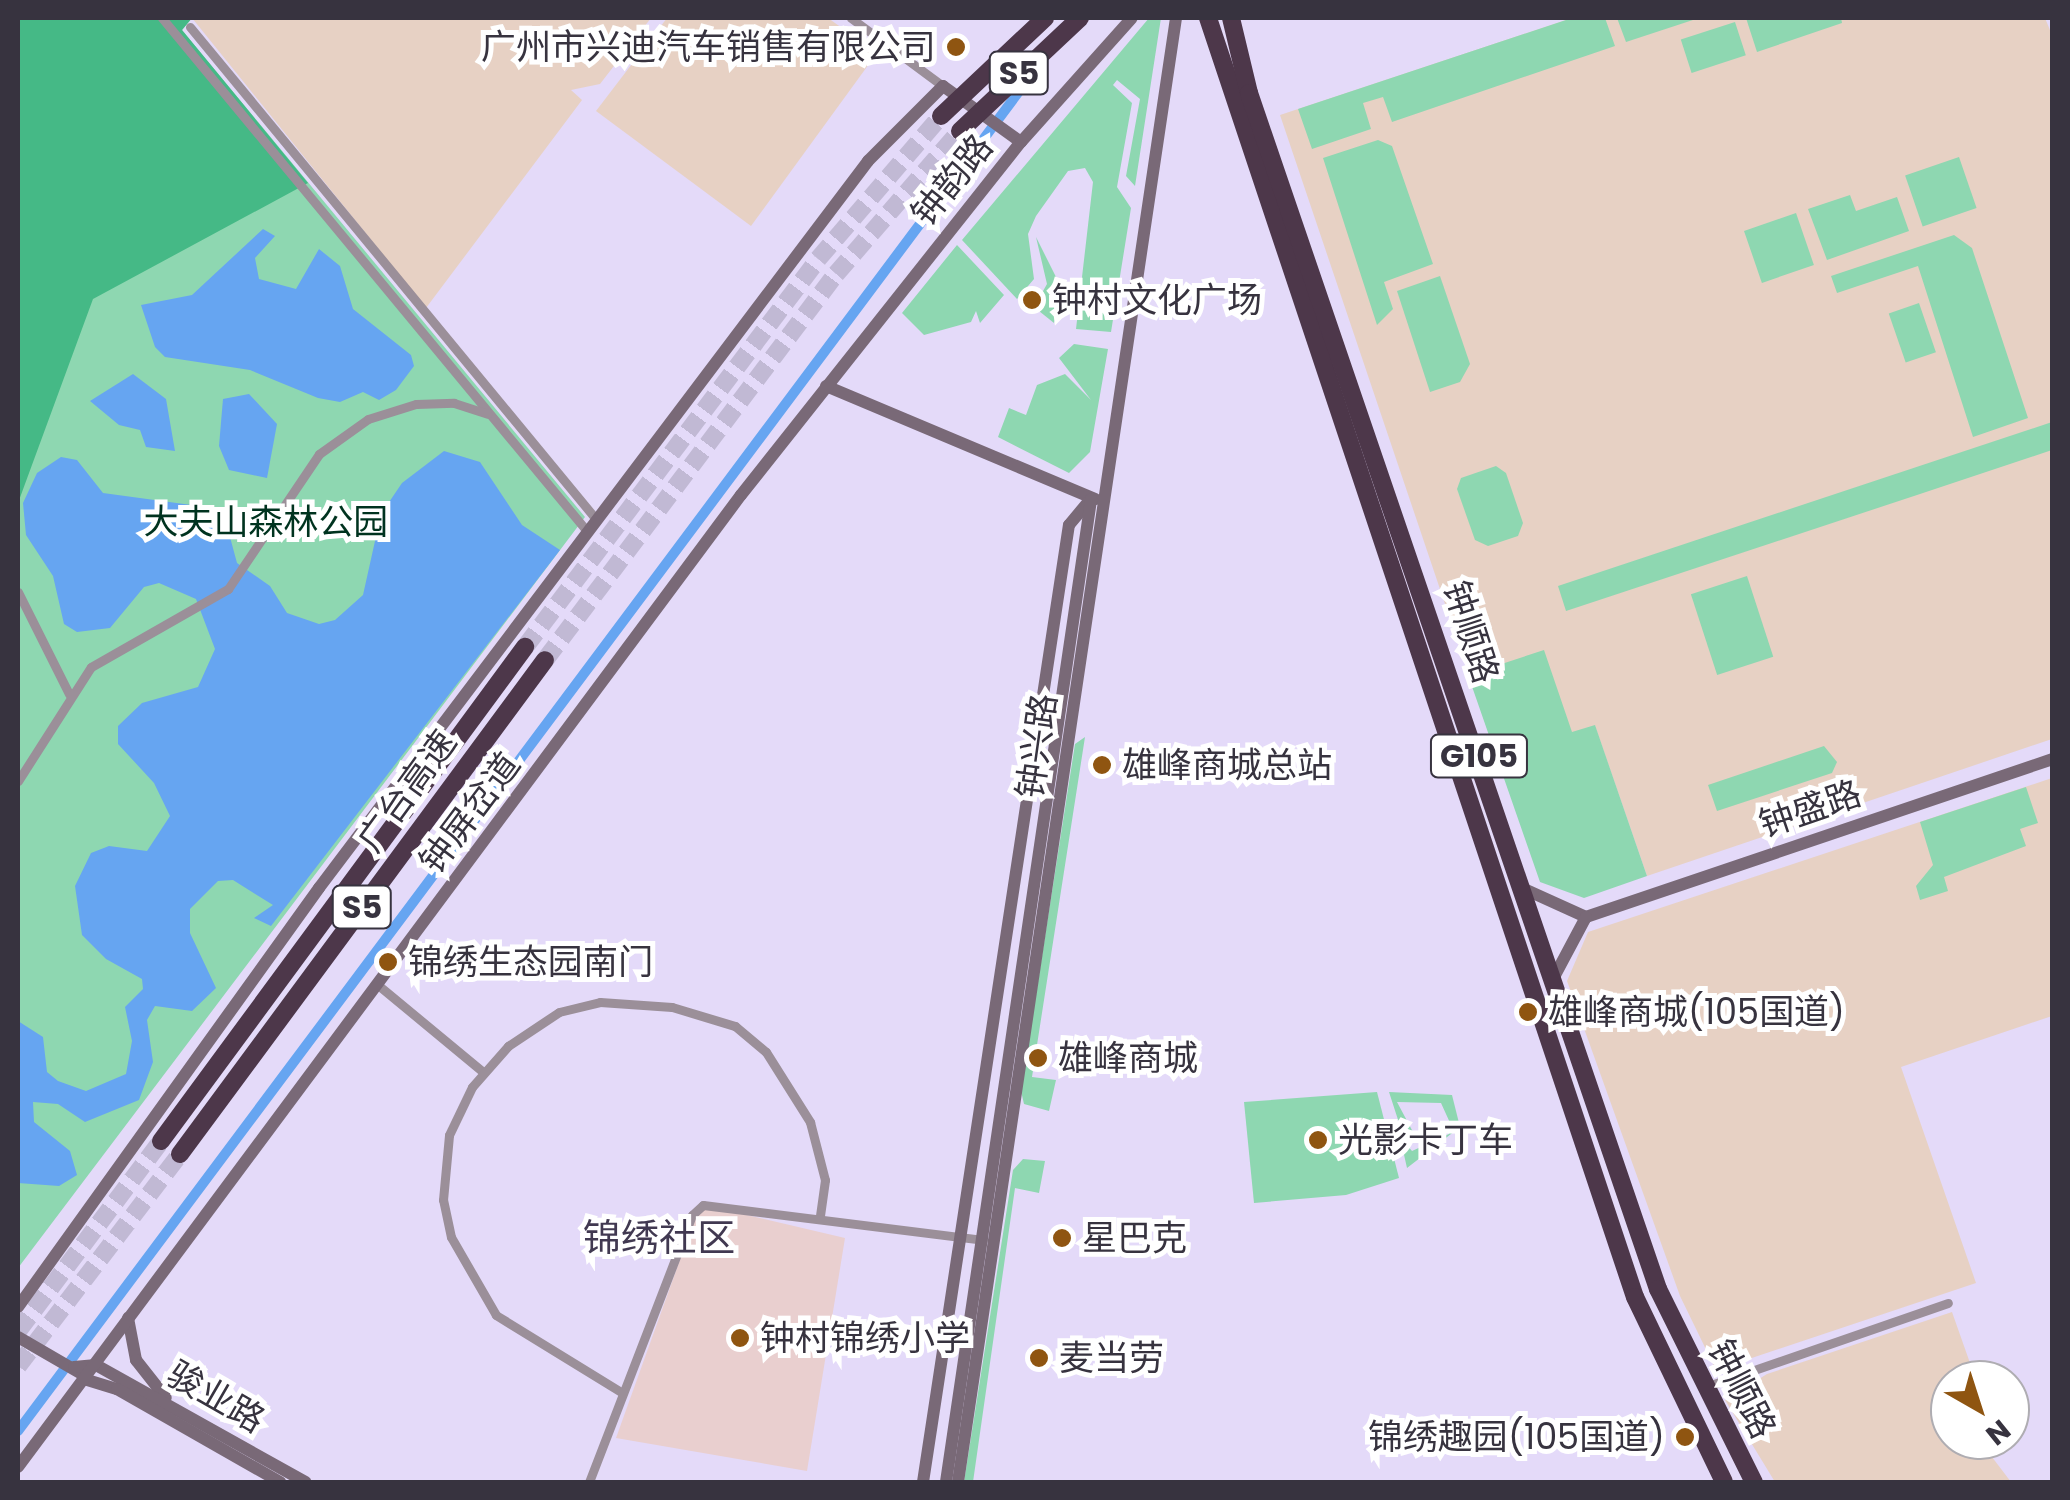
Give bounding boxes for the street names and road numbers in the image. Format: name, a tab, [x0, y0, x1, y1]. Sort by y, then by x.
road number: S5	[986, 46, 1052, 100]
street label: 钟韵路	[903, 126, 1001, 234]
street label: 钟顺路	[1435, 576, 1507, 688]
street label: 钟兴路	[1009, 691, 1065, 801]
street label: 广台高速	[349, 722, 465, 860]
road number: G105	[1429, 729, 1529, 783]
street label: 钟屏岔道	[411, 744, 529, 882]
street label: 钟盛路	[1754, 772, 1866, 846]
road number: S5	[330, 880, 394, 934]
street label: 钟顺路	[1699, 1333, 1785, 1445]
street label: 骏业路	[160, 1353, 272, 1441]

